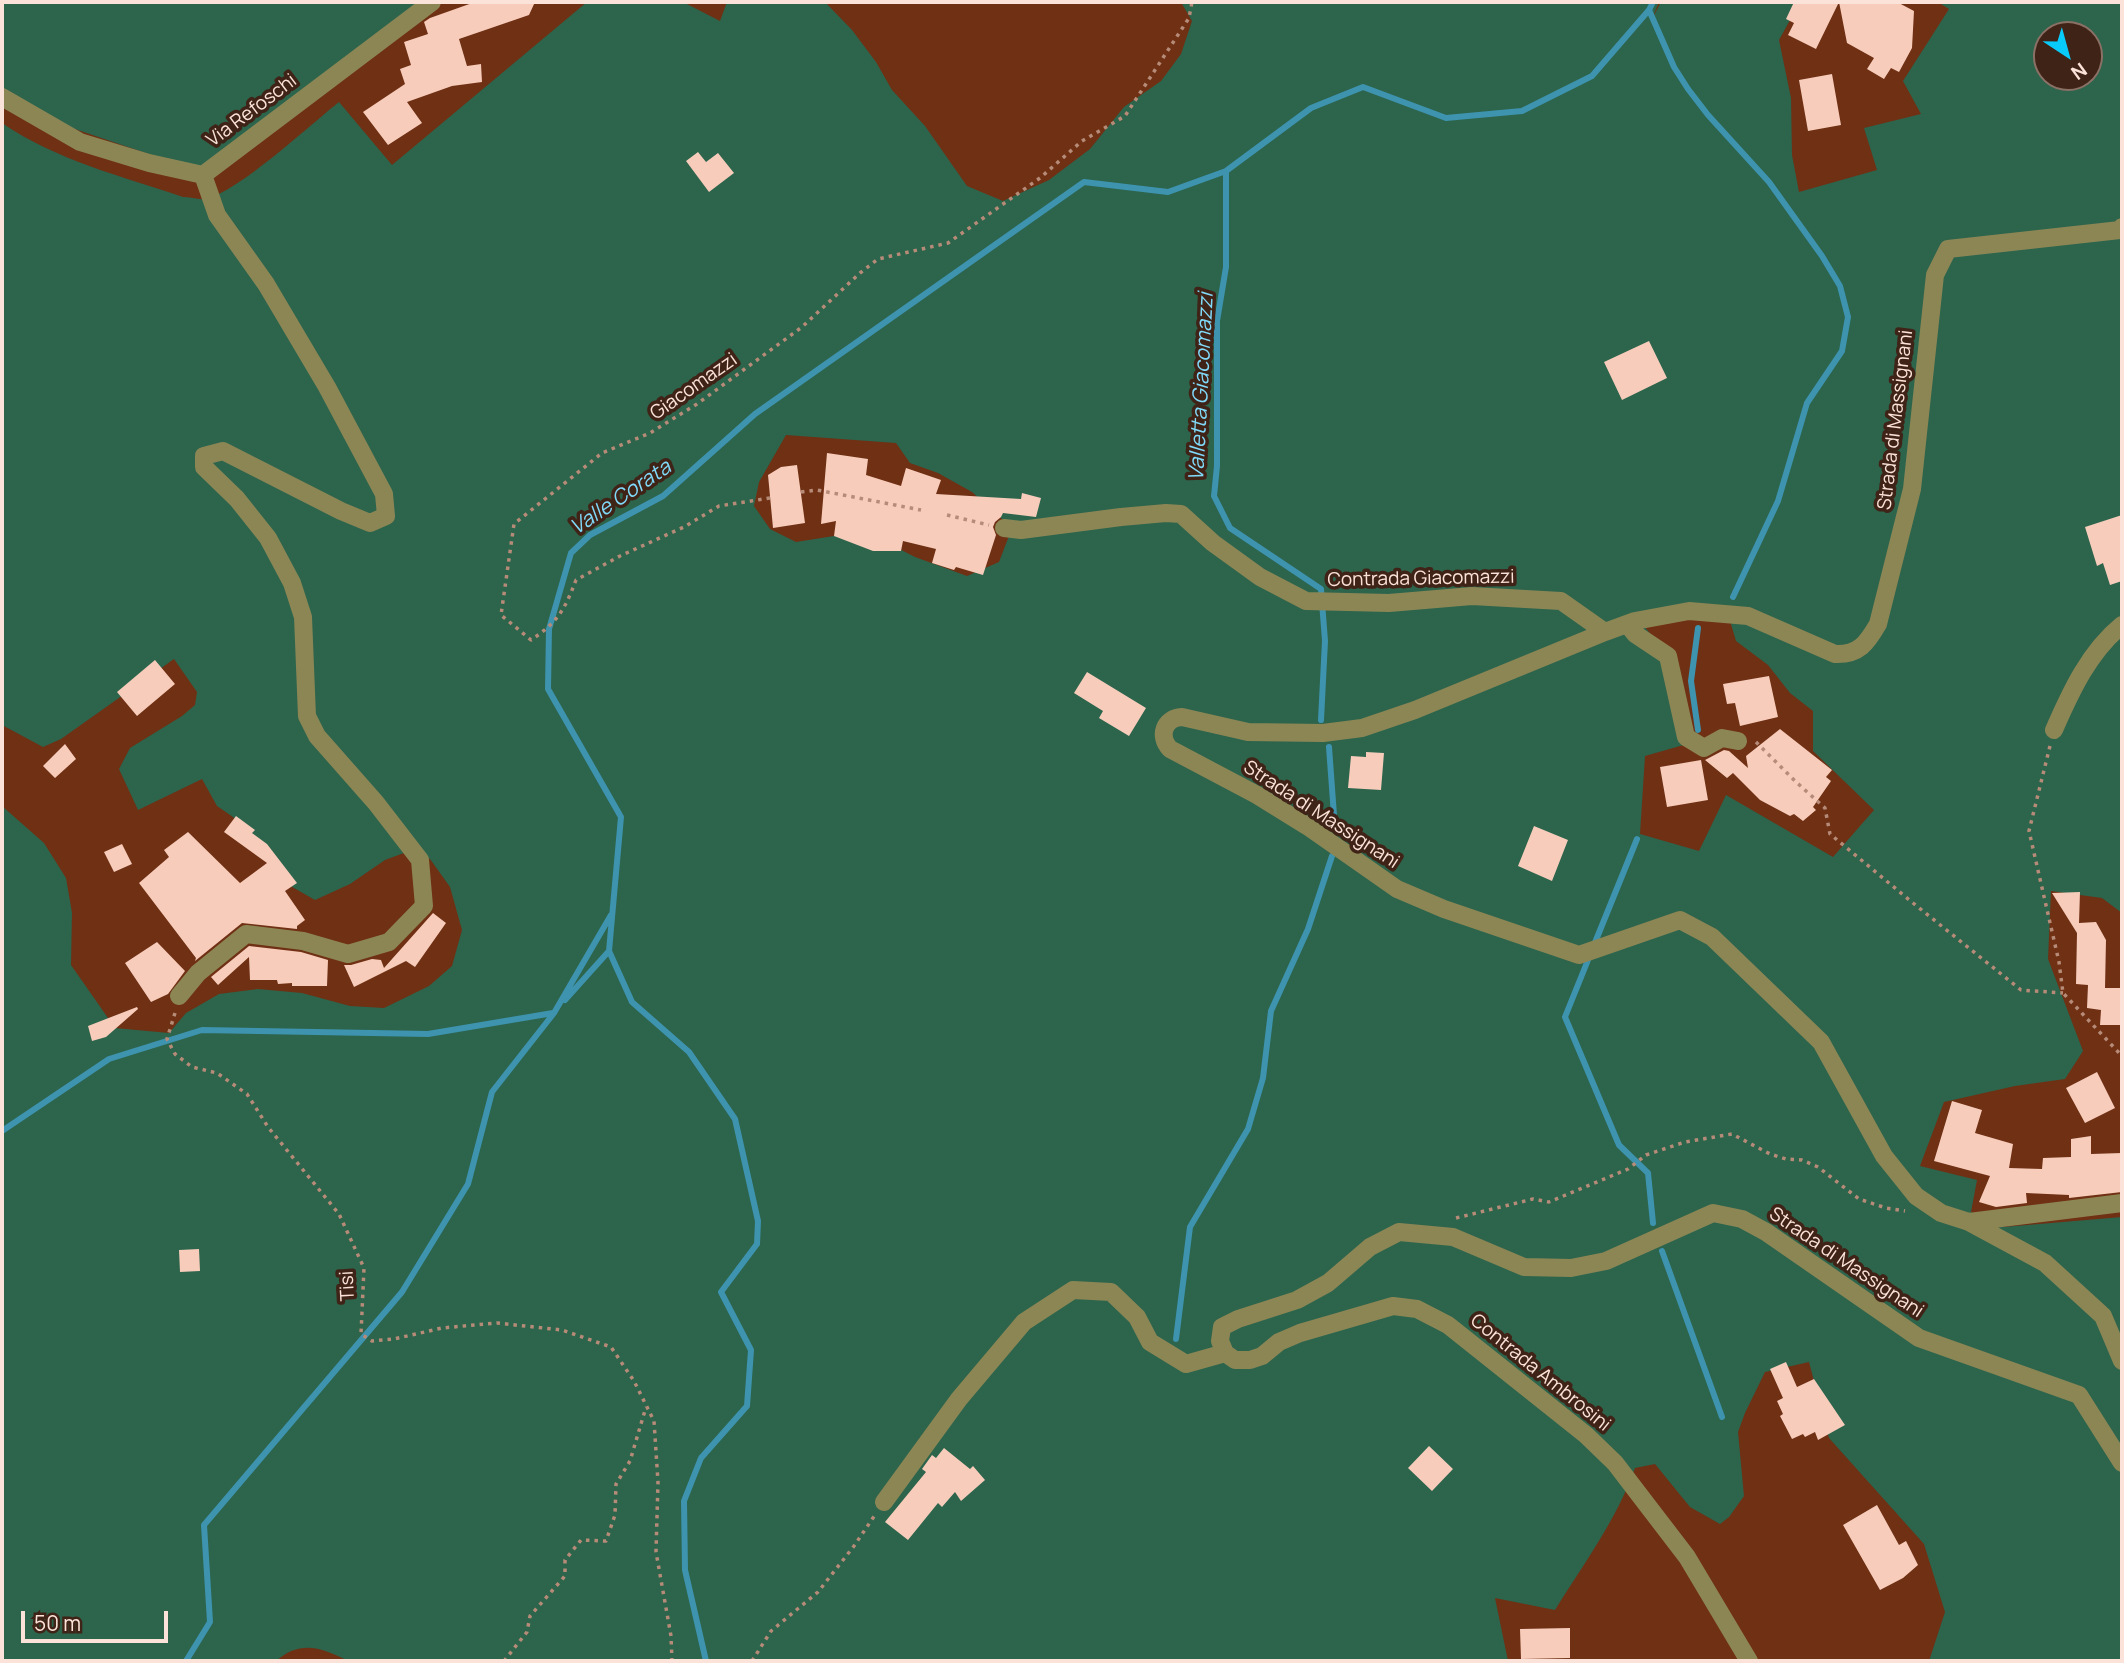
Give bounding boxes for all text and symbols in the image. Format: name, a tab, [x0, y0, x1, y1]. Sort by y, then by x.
north arrow	[2033, 21, 2103, 91]
text: N	[2066, 57, 2092, 86]
street label: Via Refoschi	[203, 70, 301, 152]
water label: Valletta Giacomazzi	[1184, 292, 1220, 482]
street label: Strada di Massignani	[1874, 329, 1918, 511]
street label: Giacomazzi	[646, 349, 742, 425]
water label: Valle Corata	[566, 455, 676, 541]
street label: Contrada Giacomazzi	[1327, 566, 1515, 592]
street label: Strada di Massignani	[1239, 756, 1403, 874]
street label: Strada di Massignani	[1765, 1203, 1927, 1323]
street label: Tisi	[336, 1270, 360, 1302]
street label: Contrada Ambrosini	[1465, 1309, 1615, 1437]
scale bar	[24, 1596, 172, 1640]
text: 50 m	[34, 1609, 81, 1637]

